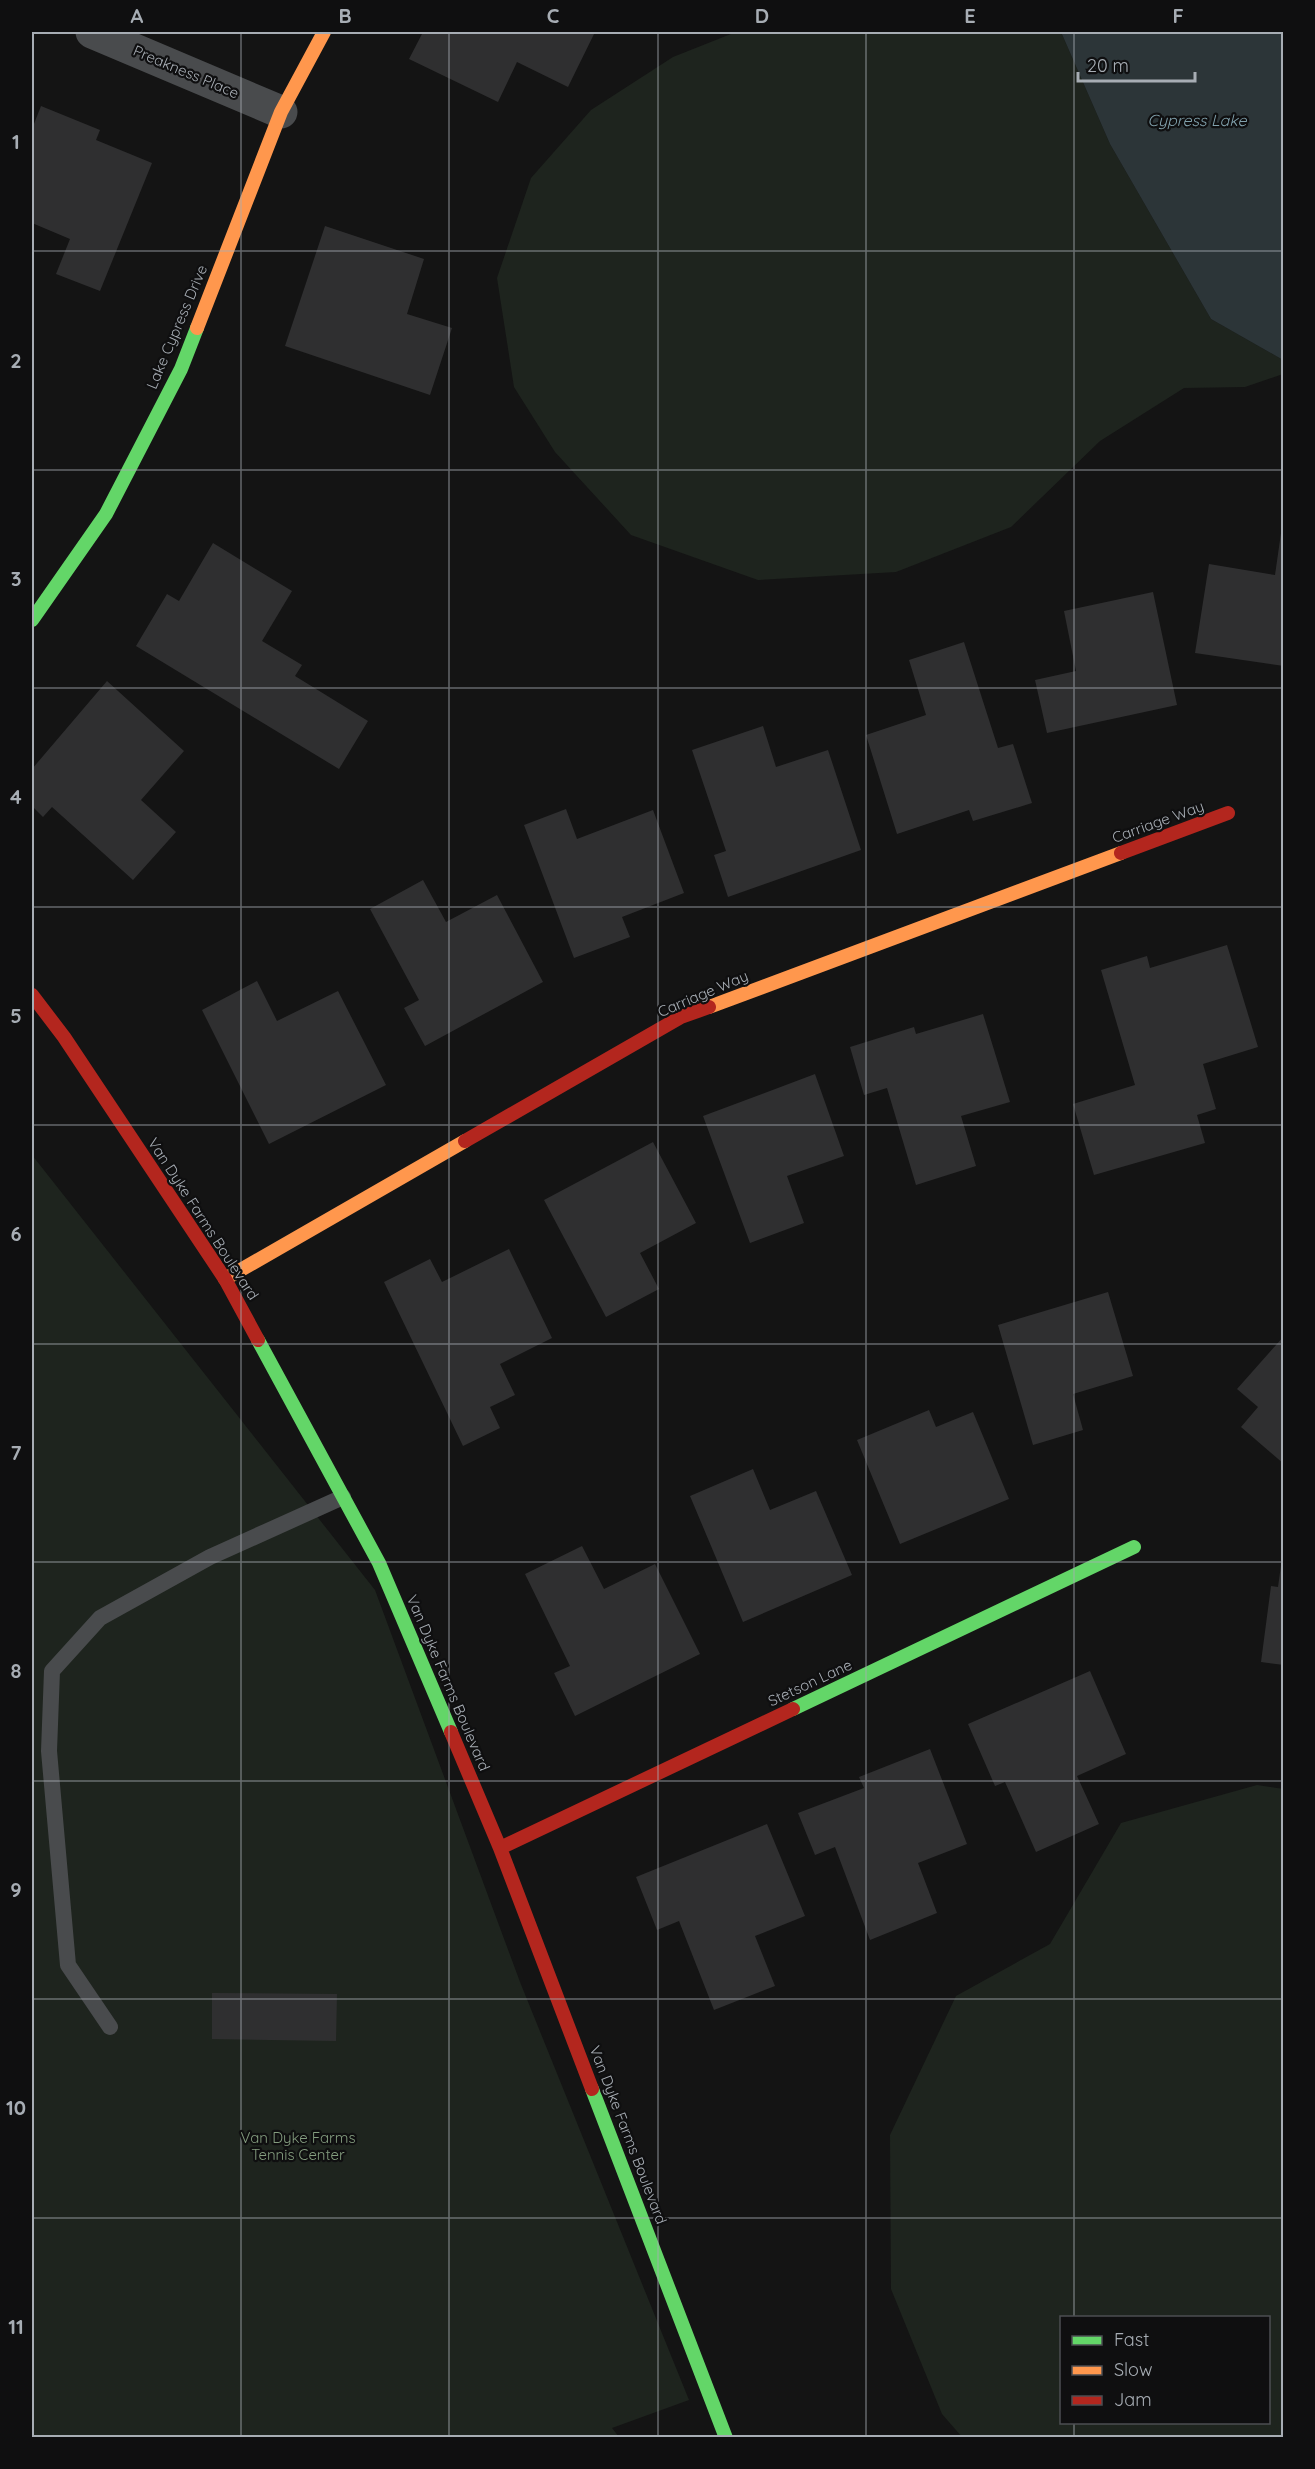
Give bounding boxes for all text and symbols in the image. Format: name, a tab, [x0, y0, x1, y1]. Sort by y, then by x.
text: A	[131, 3, 144, 28]
text: B	[338, 3, 352, 28]
text: C	[547, 3, 560, 28]
text: D	[755, 3, 769, 28]
text: E	[964, 3, 976, 28]
text: F	[1172, 3, 1184, 28]
street label: Preakness Place	[130, 41, 242, 102]
scale bar	[1078, 45, 1195, 83]
text: 20 m	[1087, 54, 1129, 77]
water label: Cypress Lake	[1148, 110, 1247, 130]
text: 1	[12, 129, 20, 154]
street label: Lake Cypress Drive	[142, 262, 211, 392]
text: 2	[10, 348, 22, 373]
text: 3	[11, 566, 21, 591]
text: 4	[10, 784, 22, 809]
street label: Carriage Way	[1109, 796, 1206, 847]
street label: Carriage Way	[655, 966, 751, 1021]
text: 5	[10, 1003, 22, 1028]
street label: Van Dyke Farms Boulevard	[144, 1134, 263, 1303]
text: 6	[10, 1221, 22, 1246]
text: 7	[11, 1440, 22, 1465]
street label: Van Dyke Farms Boulevard	[403, 1592, 494, 1774]
street label: Stetson Lane	[765, 1655, 855, 1710]
text: 8	[11, 1658, 22, 1683]
text: 9	[10, 1877, 22, 1902]
street label: Van Dyke Farms Boulevard	[586, 2043, 671, 2227]
text: 10	[6, 2095, 26, 2120]
park label: Van Dyke Farms Tennis Center	[241, 2128, 355, 2164]
text: 11	[8, 2314, 24, 2339]
legend	[1060, 2316, 1270, 2424]
text: Fast	[1114, 2328, 1149, 2351]
text: Slow	[1114, 2358, 1152, 2381]
text: Jam	[1114, 2388, 1152, 2411]

